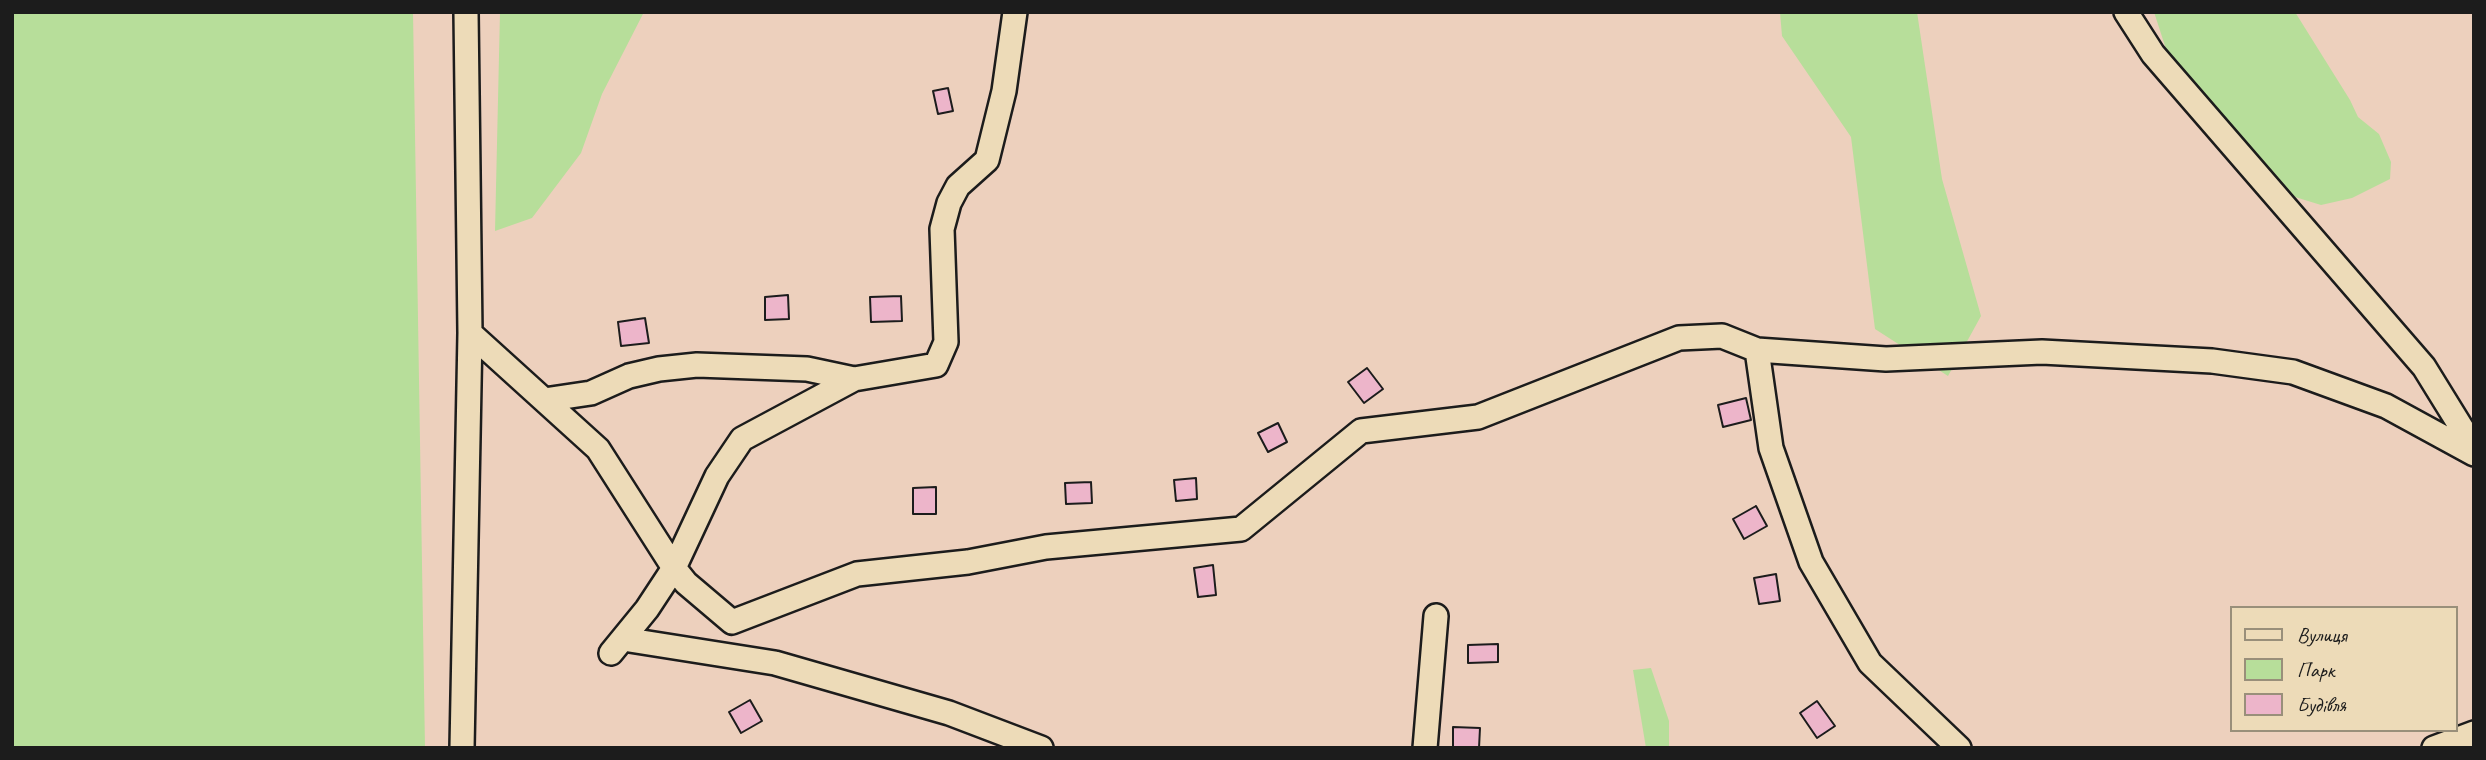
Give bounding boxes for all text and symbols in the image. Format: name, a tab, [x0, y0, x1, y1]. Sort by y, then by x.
legend	[2230, 606, 2458, 732]
text: Вулиця	[2297, 622, 2347, 648]
text: Парк	[2297, 657, 2334, 683]
text: Будівля	[2297, 692, 2346, 718]

